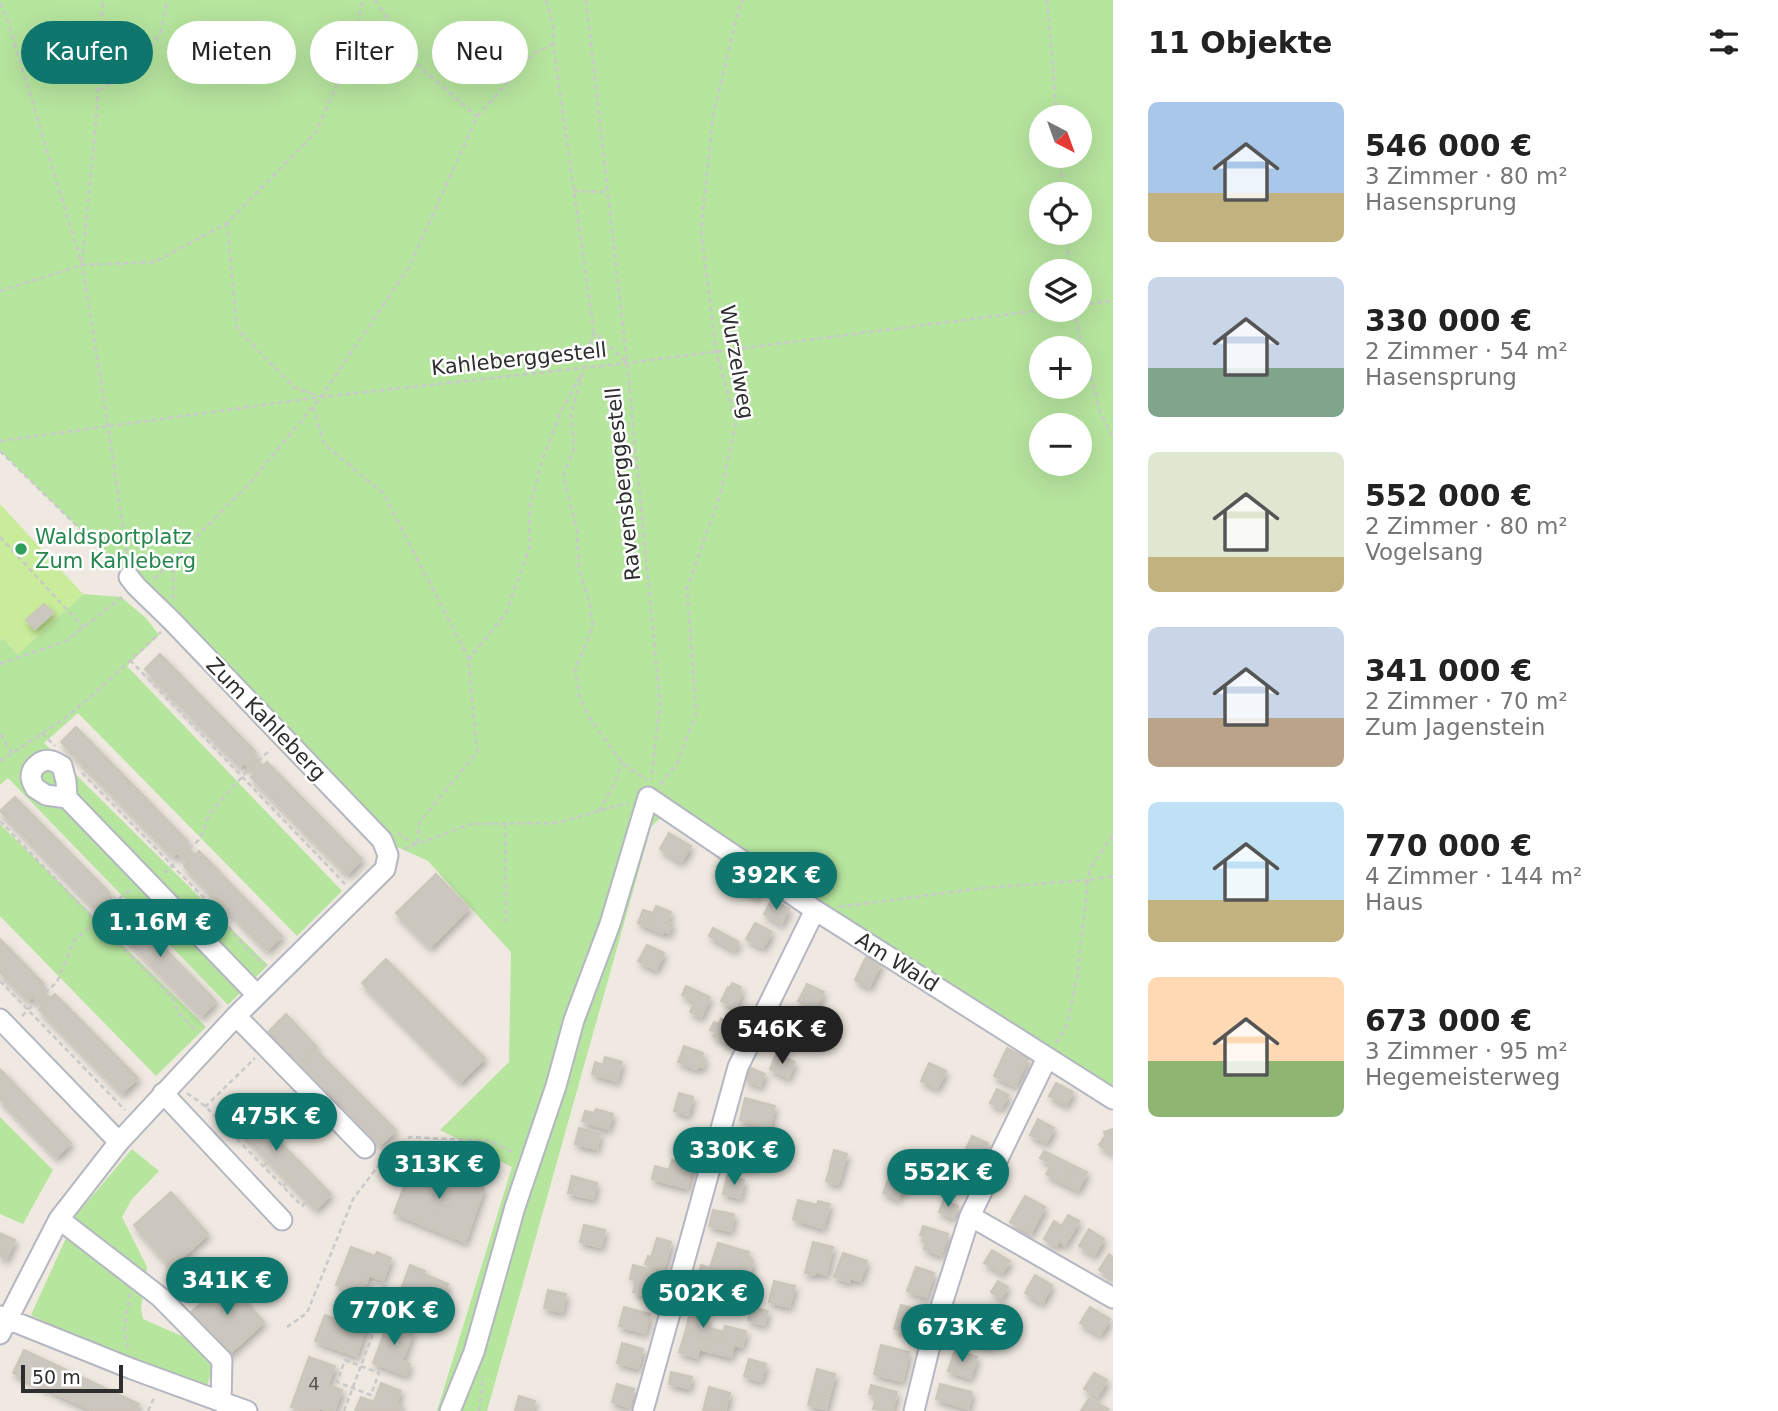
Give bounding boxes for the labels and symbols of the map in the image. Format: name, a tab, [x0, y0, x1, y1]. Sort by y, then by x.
north arrow	[1029, 105, 1092, 168]
street label: Wurzelweg	[715, 303, 759, 421]
street label: Kahleberggestell	[430, 338, 608, 380]
street label: Ravensberggestell	[601, 386, 645, 582]
place label: Waldsportplatz Zum Kahleberg	[35, 525, 196, 573]
marker: Waldsportplatz Zum Kahleberg	[13, 541, 29, 557]
street label: Zum Kahleberg	[201, 653, 331, 785]
pin: 392K €	[719, 852, 833, 912]
pin: 1.16M €	[95, 900, 225, 959]
street label: Am Wald	[851, 927, 943, 997]
pin: 546K €	[725, 1006, 839, 1066]
pin: 475K €	[219, 1094, 333, 1153]
pin: 330K €	[677, 1128, 791, 1187]
pin: 313K €	[382, 1142, 496, 1201]
pin: 552K €	[891, 1150, 1005, 1209]
pin: 341K €	[170, 1258, 284, 1317]
pin: 502K €	[646, 1270, 760, 1330]
pin: 770K €	[337, 1288, 451, 1347]
pin: 673K €	[905, 1304, 1019, 1364]
scale bar	[21, 1362, 122, 1394]
house number: 4	[308, 1373, 320, 1394]

